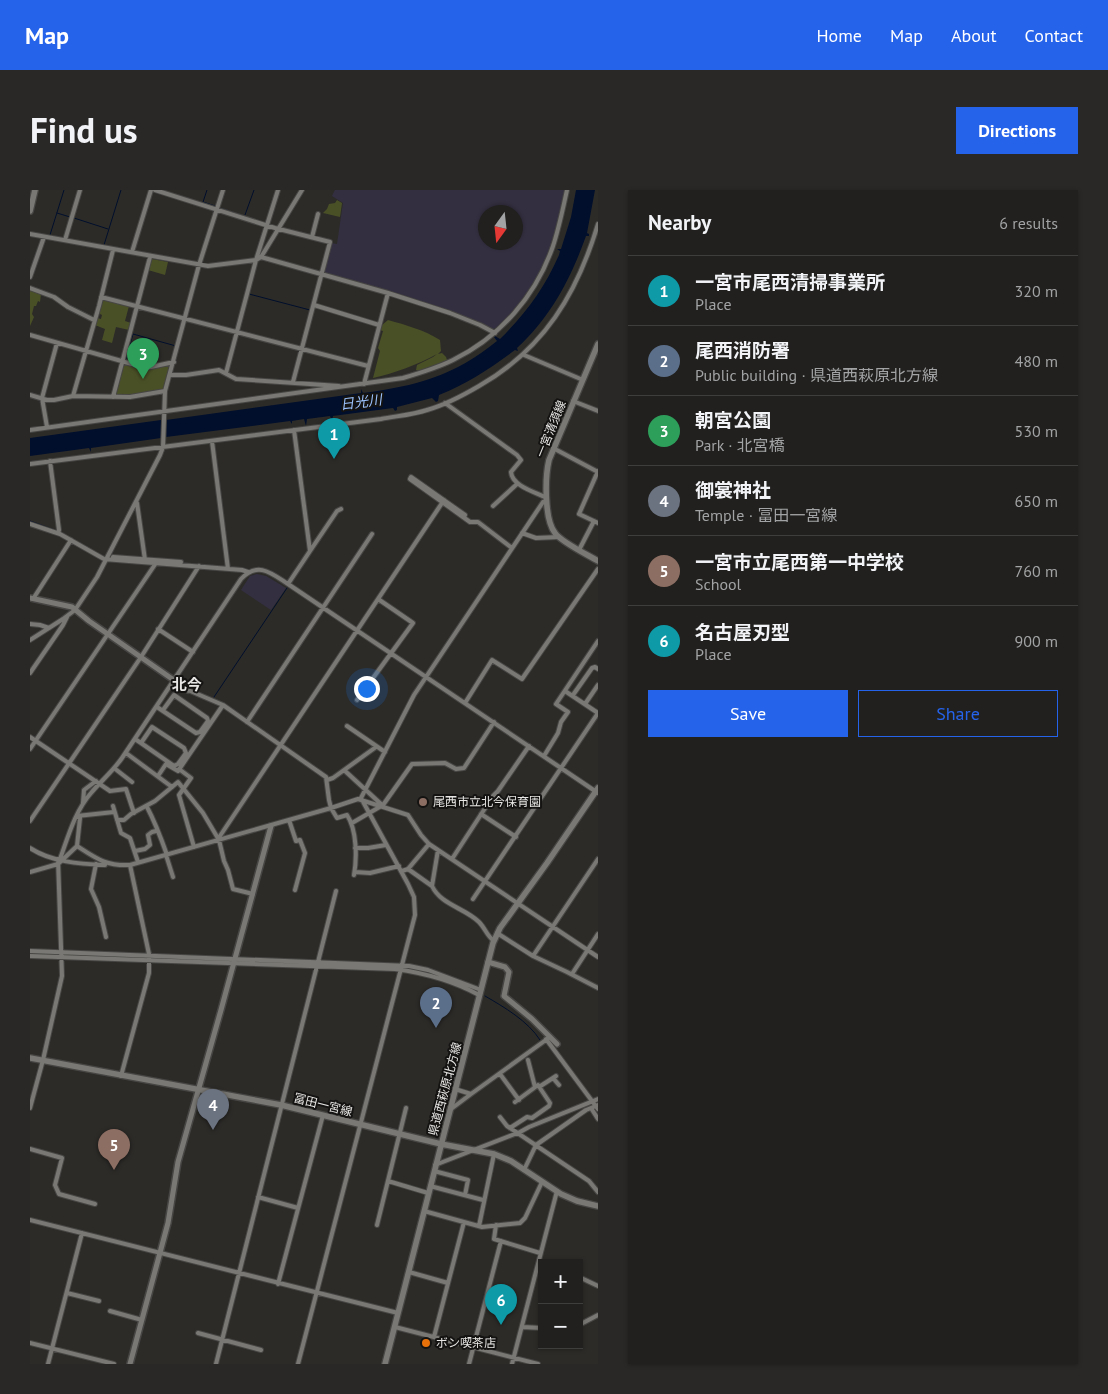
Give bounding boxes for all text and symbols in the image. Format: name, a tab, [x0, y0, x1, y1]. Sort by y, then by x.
text: Map	[25, 20, 69, 51]
text: Home	[816, 24, 862, 47]
text: Map	[890, 24, 923, 47]
text: About	[951, 24, 997, 47]
text: Contact	[1025, 24, 1083, 47]
text: Find us	[30, 107, 138, 153]
button: Directions	[956, 107, 1078, 154]
north arrow	[478, 205, 523, 250]
text: Nearby	[648, 209, 711, 236]
text: 6 results	[999, 213, 1058, 233]
text: 一宮市尾西清掃事業所	[695, 270, 885, 294]
text: 1	[659, 281, 669, 301]
text: 320 m	[1015, 281, 1058, 301]
text: Place	[695, 294, 732, 314]
pin: 3	[127, 338, 159, 379]
text: 尾西消防署	[695, 338, 790, 362]
text: 2	[659, 351, 669, 371]
text: 480 m	[1015, 351, 1058, 371]
text: Public building · 県道西萩原北方線	[695, 365, 938, 385]
water label: 日光川	[339, 390, 385, 413]
street label: 一宮清須線	[532, 398, 569, 459]
text: 朝宮公園	[695, 408, 771, 432]
pin: 1	[318, 418, 350, 459]
text: 3	[659, 421, 669, 441]
text: 530 m	[1015, 421, 1058, 441]
text: Park · 北宮橋	[695, 435, 785, 455]
text: 御裳神社	[695, 478, 771, 502]
text: 4	[659, 491, 669, 511]
text: 650 m	[1015, 491, 1058, 511]
text: Temple · 冨田一宮線	[695, 505, 837, 525]
text: 一宮市立尾西第一中学校	[695, 550, 904, 574]
text: 5	[659, 561, 669, 581]
text: 760 m	[1015, 561, 1058, 581]
text: School	[695, 574, 741, 594]
text: 名古屋刃型	[695, 620, 790, 644]
text: 6	[659, 631, 669, 651]
text: 900 m	[1015, 631, 1058, 651]
text: Place	[695, 644, 732, 664]
district label: 北今	[172, 675, 202, 694]
your location	[354, 676, 380, 702]
button: Save	[648, 690, 848, 737]
button: Share	[858, 690, 1058, 737]
place label: 尾西市立北今保育園	[433, 794, 541, 809]
marker: 尾西市立北今保育園	[417, 796, 429, 808]
pin: 2	[420, 987, 452, 1028]
street label: 県道西萩原北方線	[425, 1041, 464, 1137]
pin: 4	[197, 1089, 229, 1130]
street label: 冨田一宮線	[292, 1090, 354, 1119]
pin: 5	[98, 1129, 130, 1170]
map controls	[538, 1259, 583, 1349]
button: +	[538, 1259, 583, 1304]
pin: 6	[485, 1284, 517, 1325]
button: −	[538, 1304, 583, 1349]
place label: ボン喫茶店	[436, 1335, 496, 1350]
marker: ボン喫茶店	[420, 1337, 432, 1349]

